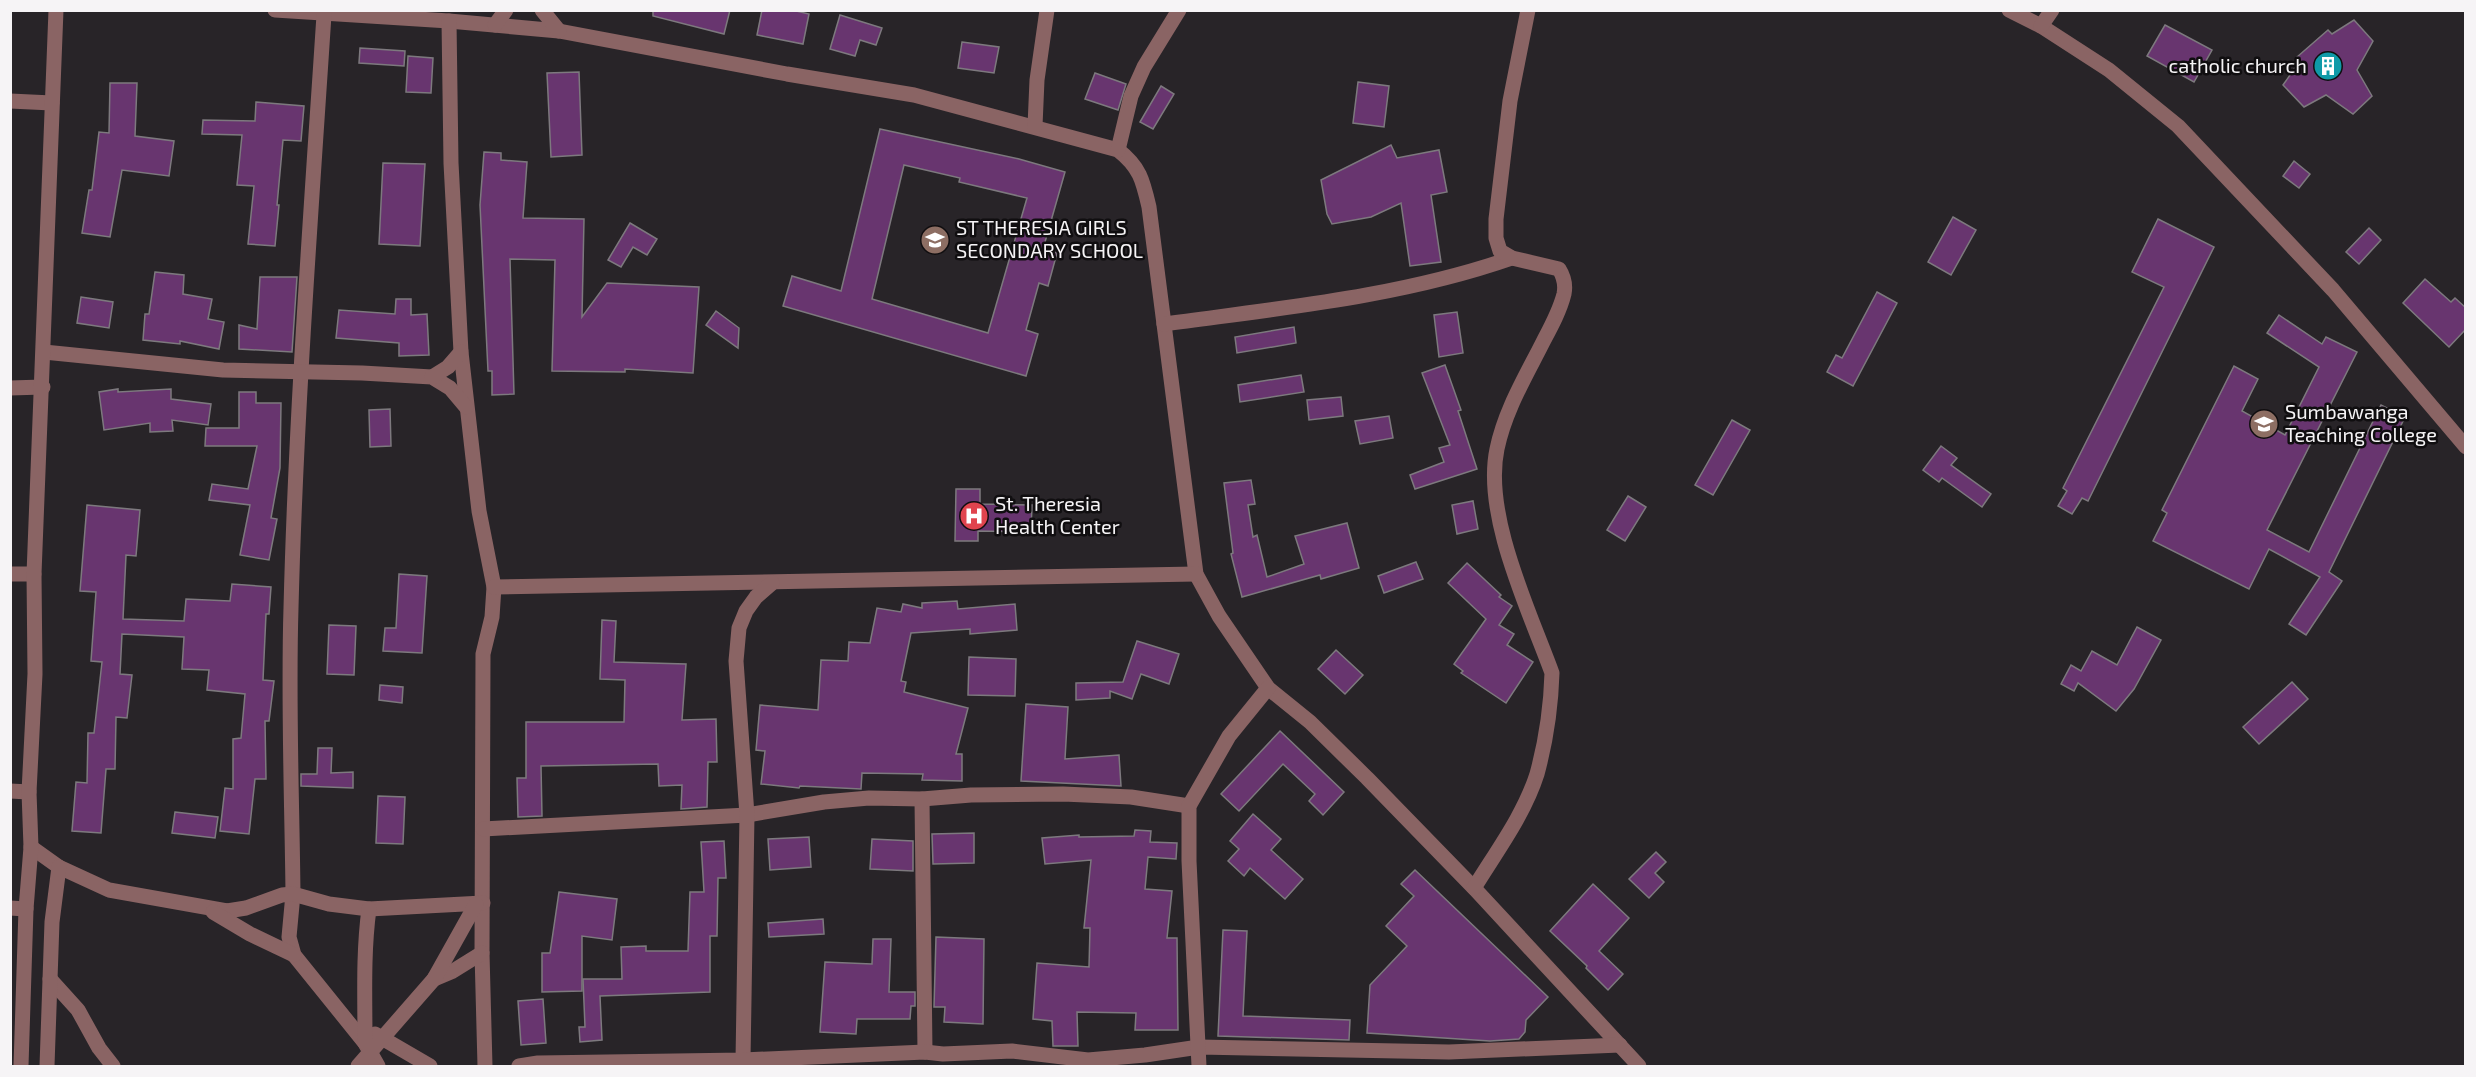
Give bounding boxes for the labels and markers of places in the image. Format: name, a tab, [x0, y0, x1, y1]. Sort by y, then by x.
building icon: catholic church	[2312, 50, 2344, 82]
place label: catholic church	[2169, 53, 2307, 77]
place label: ST THERESIA GIRLS SECONDARY SCHOOL	[956, 215, 1143, 262]
school or university icon: ST THERESIA GIRLS SECONDARY SCHOOL	[919, 224, 951, 256]
place label: Sumbawanga Teaching College	[2285, 399, 2437, 446]
school or university icon: Sumbawanga Teaching College	[2248, 408, 2280, 440]
place label: St. Theresia Health Center	[995, 491, 1120, 538]
hospital icon: St. Theresia Health Center	[958, 500, 990, 532]

